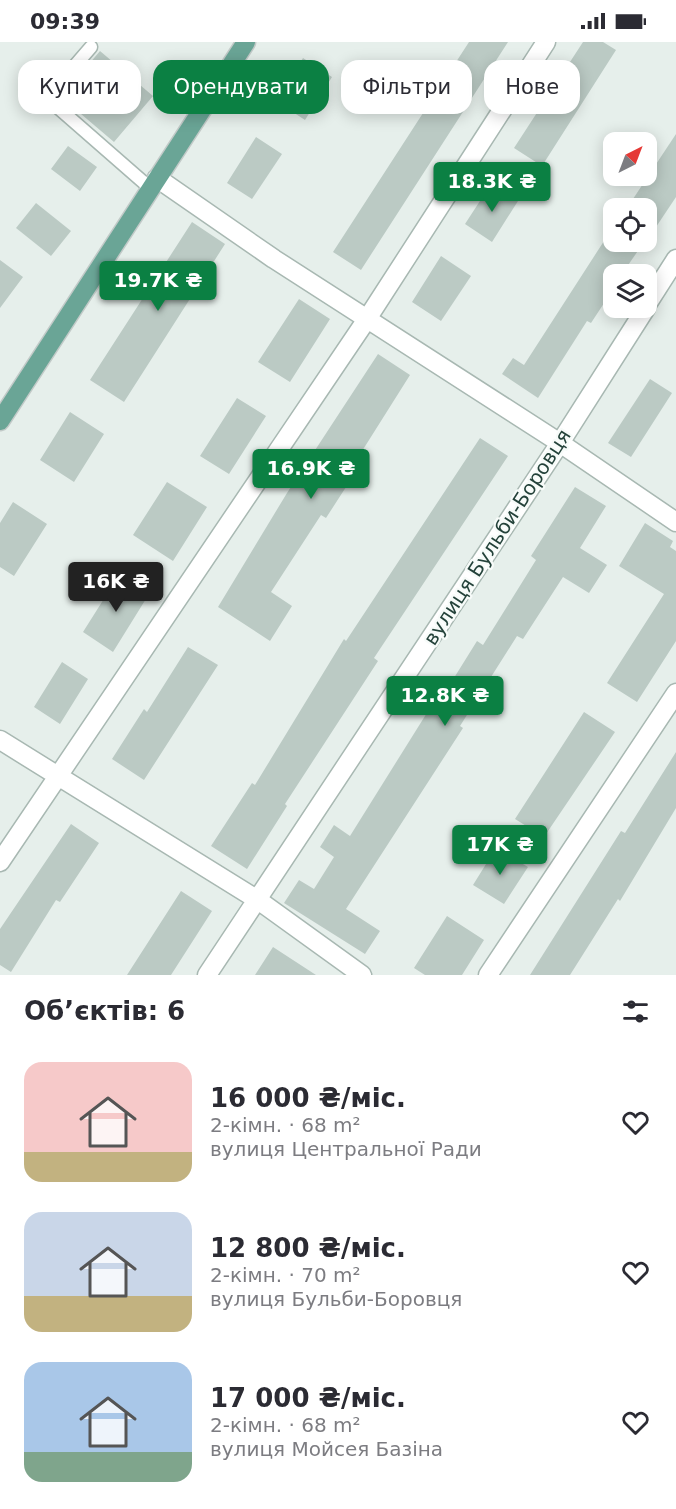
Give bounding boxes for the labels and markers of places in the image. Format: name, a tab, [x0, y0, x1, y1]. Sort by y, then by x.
pin: 18.3K ₴	[437, 162, 547, 213]
pin: 19.7K ₴	[103, 261, 213, 312]
pin: 16.9K ₴	[256, 449, 366, 500]
pin: 16K ₴	[74, 562, 158, 613]
pin: 12.8K ₴	[390, 676, 500, 727]
pin: 17K ₴	[458, 825, 542, 876]

